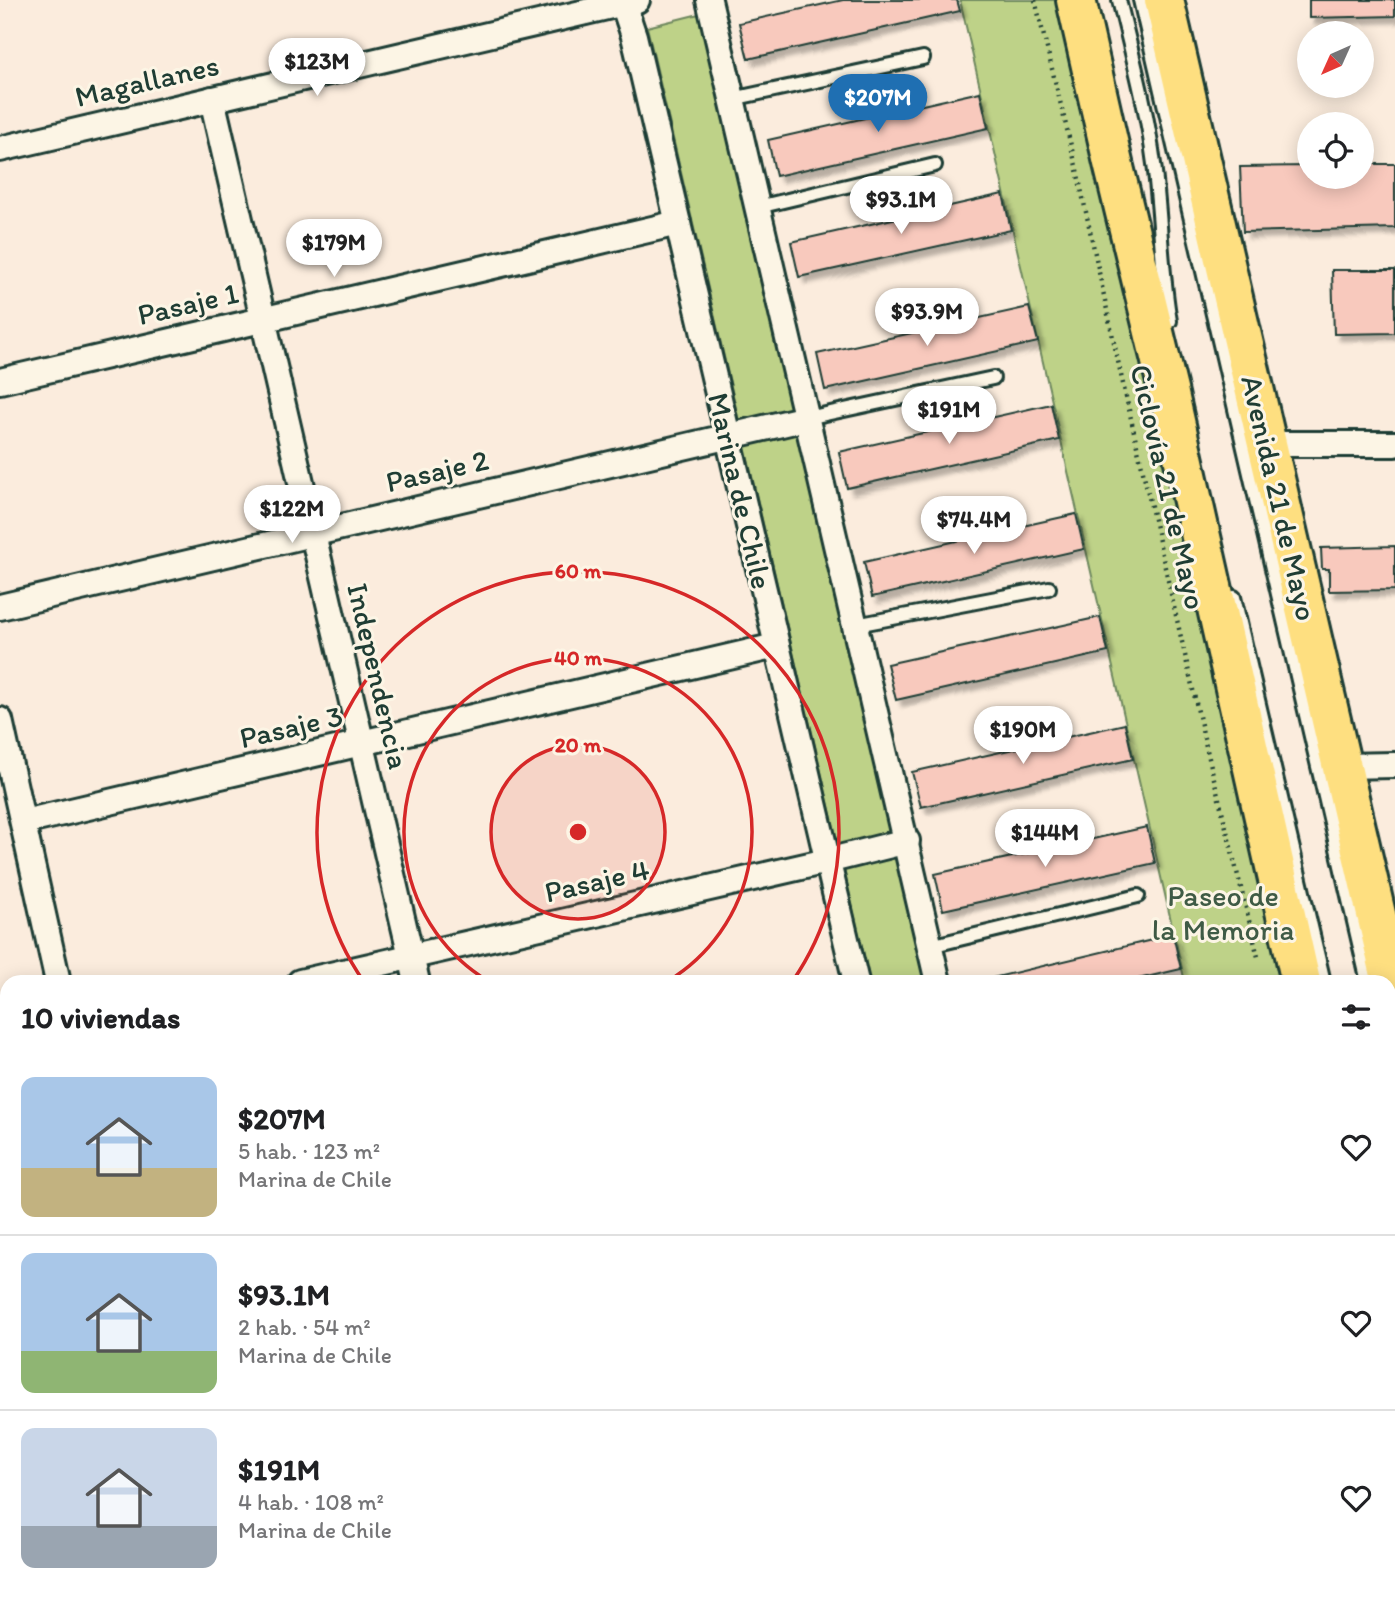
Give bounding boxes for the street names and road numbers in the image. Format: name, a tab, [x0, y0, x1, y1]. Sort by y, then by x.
street label: Magallanes	[71, 46, 222, 115]
street label: Pasaje 1	[134, 274, 242, 333]
street label: Ciclovía 21 de Mayo	[1122, 361, 1215, 613]
street label: Avenida 21 de Mayo	[1233, 372, 1326, 624]
street label: Marina de Chile	[700, 389, 781, 593]
street label: Pasaje 2	[382, 441, 492, 500]
street label: Independencia	[339, 579, 418, 773]
street label: Pasaje 3	[236, 697, 346, 756]
street label: Pasaje 4	[541, 851, 653, 911]

